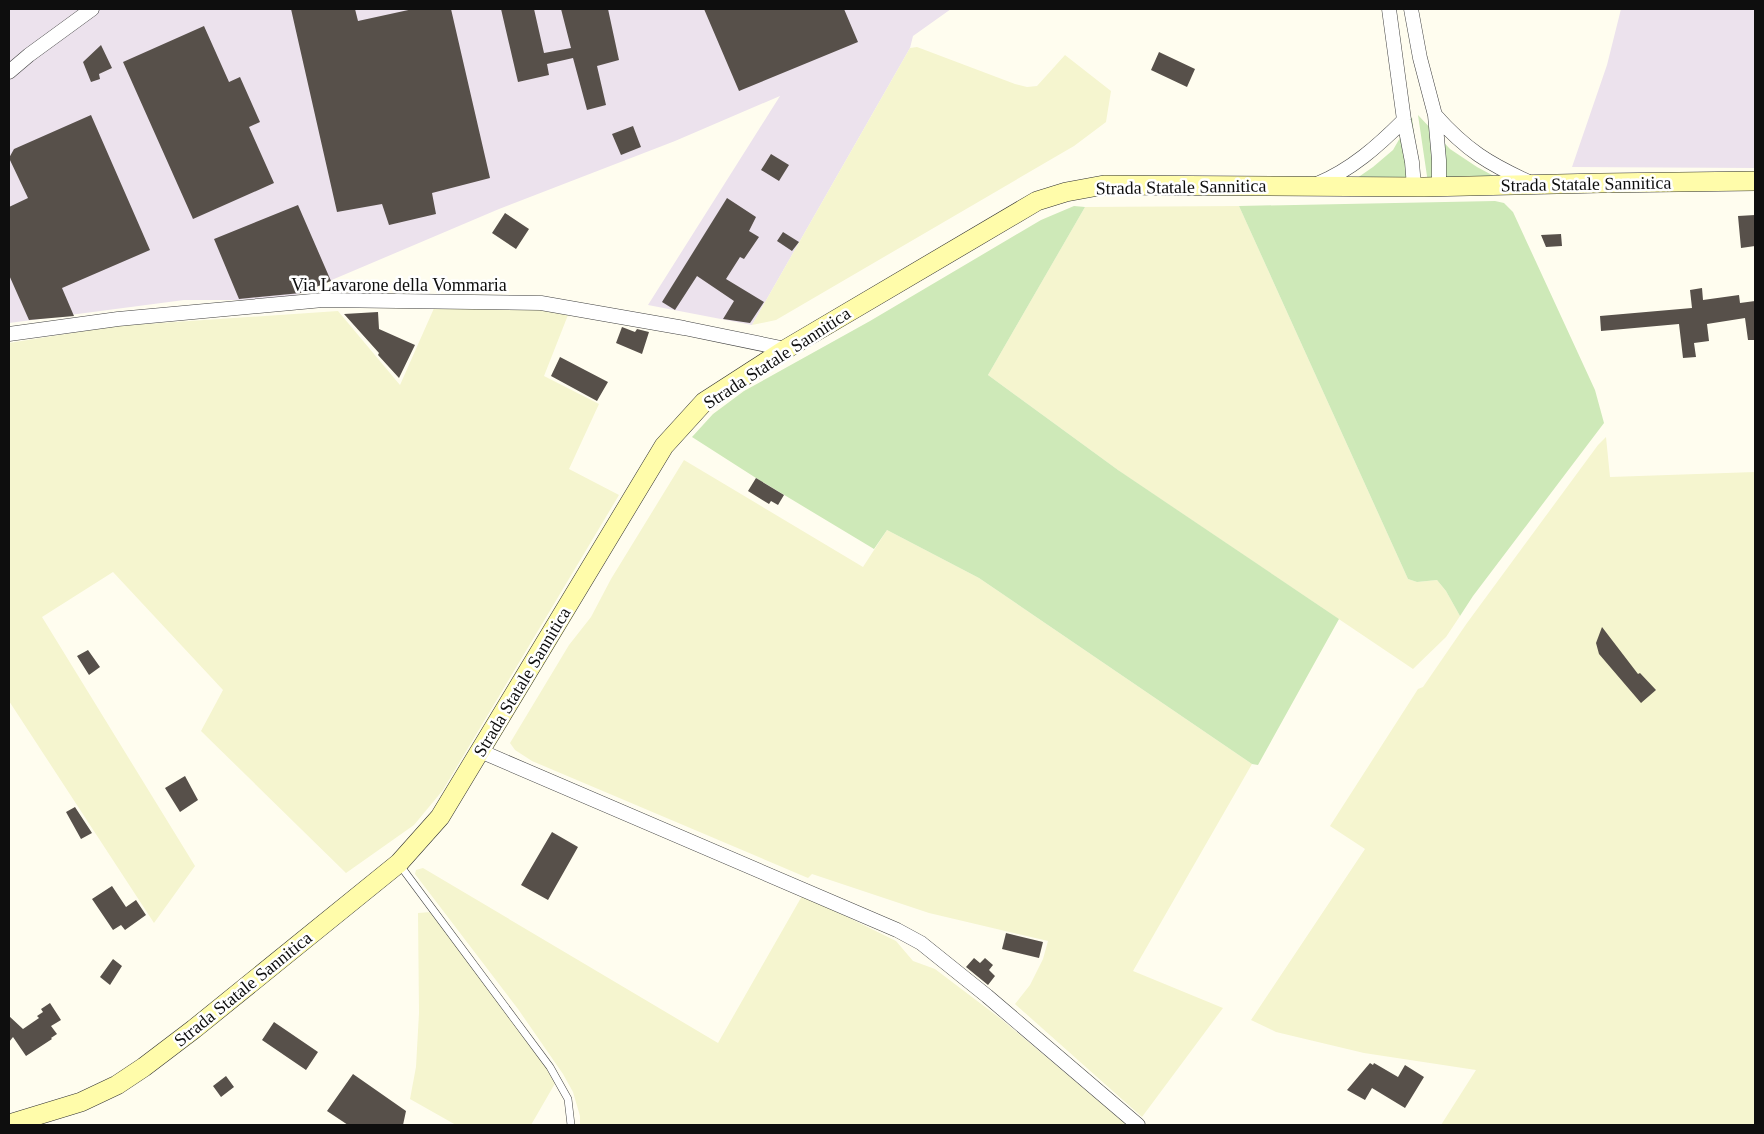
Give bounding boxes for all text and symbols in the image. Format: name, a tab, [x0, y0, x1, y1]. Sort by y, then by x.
street label: Strada Statale Sannitica	[1500, 173, 1672, 195]
street label: Strada Statale Sannitica	[1095, 176, 1267, 198]
street label: Via Lavarone della Vommaria	[291, 275, 507, 295]
street label: Strada Statale Sannitica	[700, 303, 854, 413]
street label: Strada Statale Sannitica	[469, 604, 575, 760]
street label: Strada Statale Sannitica	[170, 927, 316, 1051]

